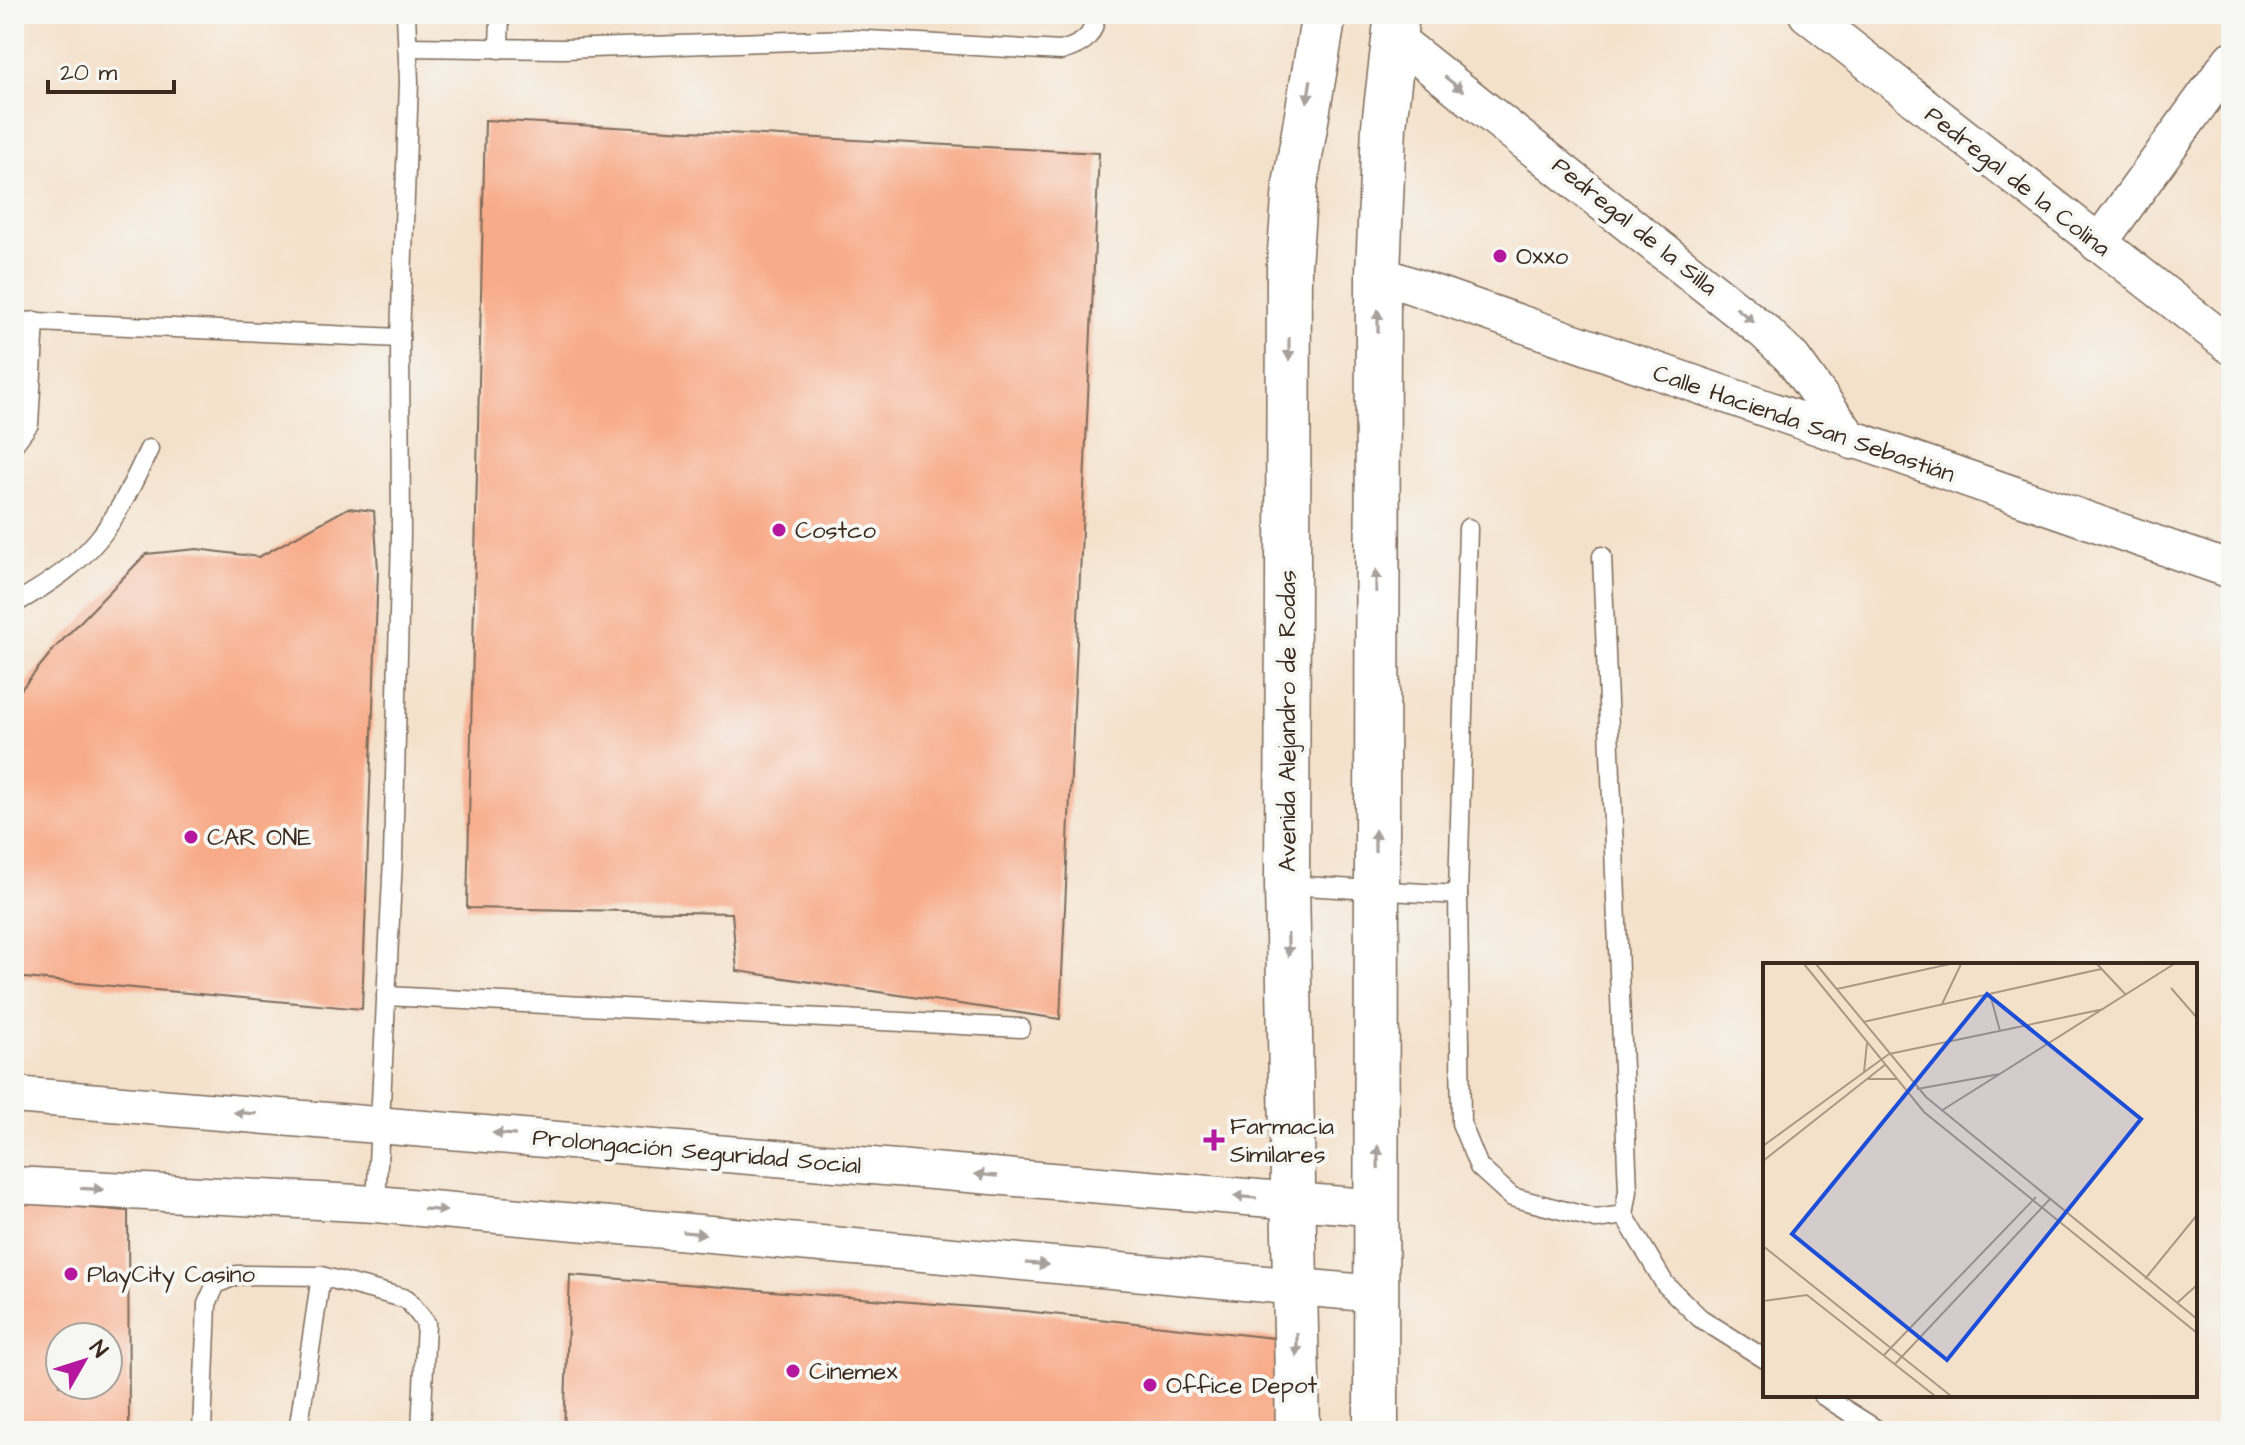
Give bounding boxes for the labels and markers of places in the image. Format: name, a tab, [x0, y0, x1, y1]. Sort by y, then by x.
place label: Oxxo	[1516, 240, 1569, 274]
marker: Oxxo	[1491, 247, 1509, 265]
place label: Costco	[795, 514, 876, 548]
marker: Costco	[770, 521, 788, 539]
place label: CAR ONE	[207, 821, 311, 855]
marker: CAR ONE	[182, 828, 200, 846]
place label: Farmacia Similares	[1230, 1110, 1334, 1172]
marker: Farmacia Similares	[1205, 1131, 1223, 1149]
place label: PlayCity Casino	[87, 1258, 255, 1293]
marker: PlayCity Casino	[62, 1265, 80, 1283]
place label: Cinemex	[809, 1355, 898, 1389]
marker: Cinemex	[784, 1362, 802, 1380]
place label: Office Depot	[1166, 1369, 1317, 1403]
marker: Office Depot	[1141, 1376, 1159, 1394]

